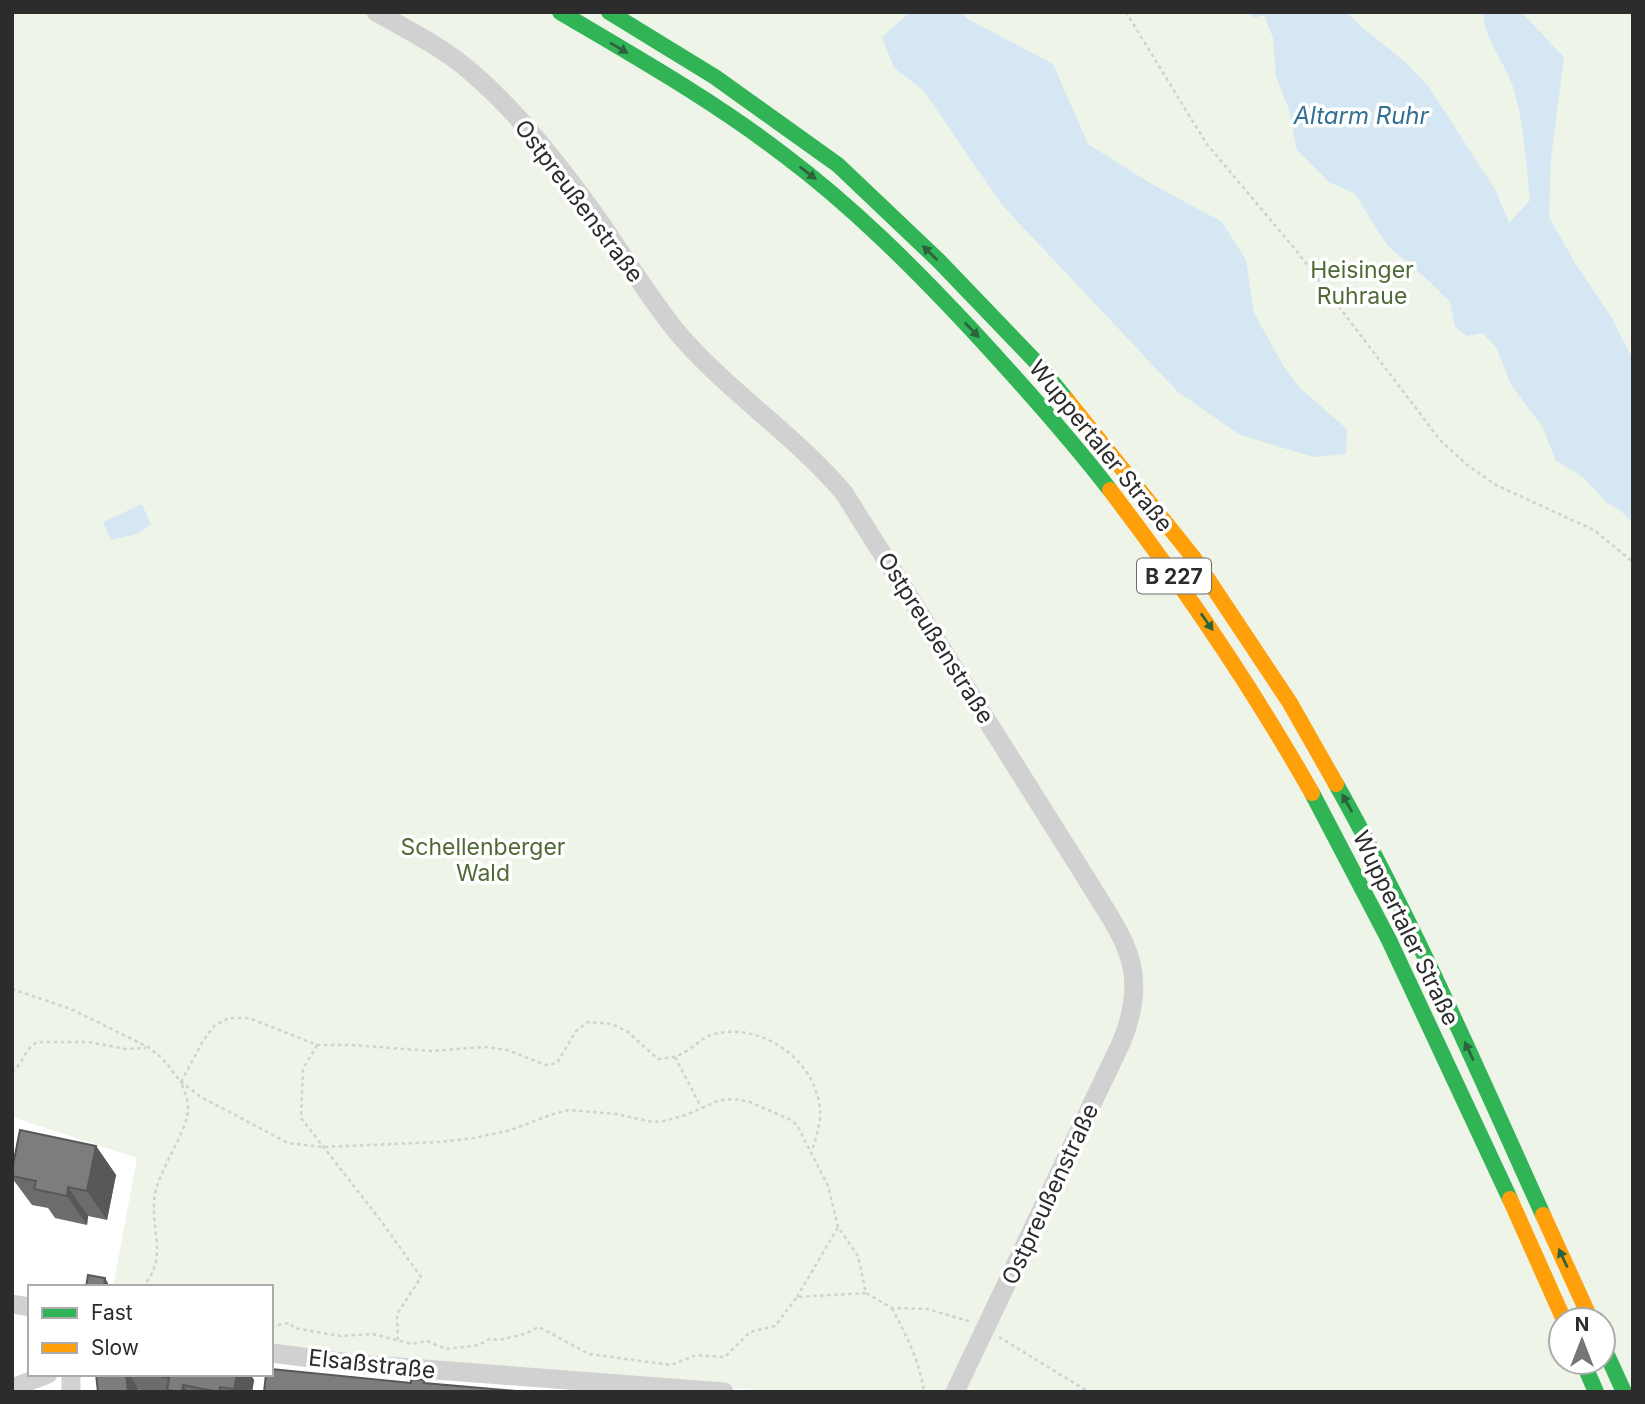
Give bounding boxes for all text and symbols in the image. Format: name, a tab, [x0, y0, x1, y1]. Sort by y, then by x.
one-way arrow	[609, 41, 628, 54]
water label: Altarm Ruhr	[1292, 101, 1430, 130]
street label: Ostpreußenstraße	[509, 114, 649, 288]
one-way arrow	[799, 166, 817, 180]
one-way arrow	[922, 245, 939, 261]
park label: Heisinger Ruhraue	[1310, 256, 1414, 310]
one-way arrow	[964, 322, 981, 339]
street label: Wuppertaler Straße	[1023, 354, 1179, 538]
street label: Ostpreußenstraße	[872, 547, 1000, 729]
road number: B 227	[1137, 558, 1211, 594]
one-way arrow	[1200, 613, 1214, 631]
one-way arrow	[1341, 793, 1353, 812]
street label: Wuppertaler Straße	[1347, 826, 1465, 1030]
park label: Schellenberger Wald	[401, 833, 566, 887]
one-way arrow	[1463, 1041, 1475, 1061]
street label: Ostpreußenstraße	[996, 1099, 1104, 1289]
one-way arrow	[1557, 1248, 1569, 1268]
legend	[28, 1285, 273, 1376]
text: Fast	[91, 1300, 133, 1325]
north arrow	[1547, 1306, 1617, 1376]
text: N	[1575, 1313, 1589, 1336]
text: Slow	[91, 1335, 139, 1360]
street label: Elsaßstraße	[307, 1343, 437, 1385]

